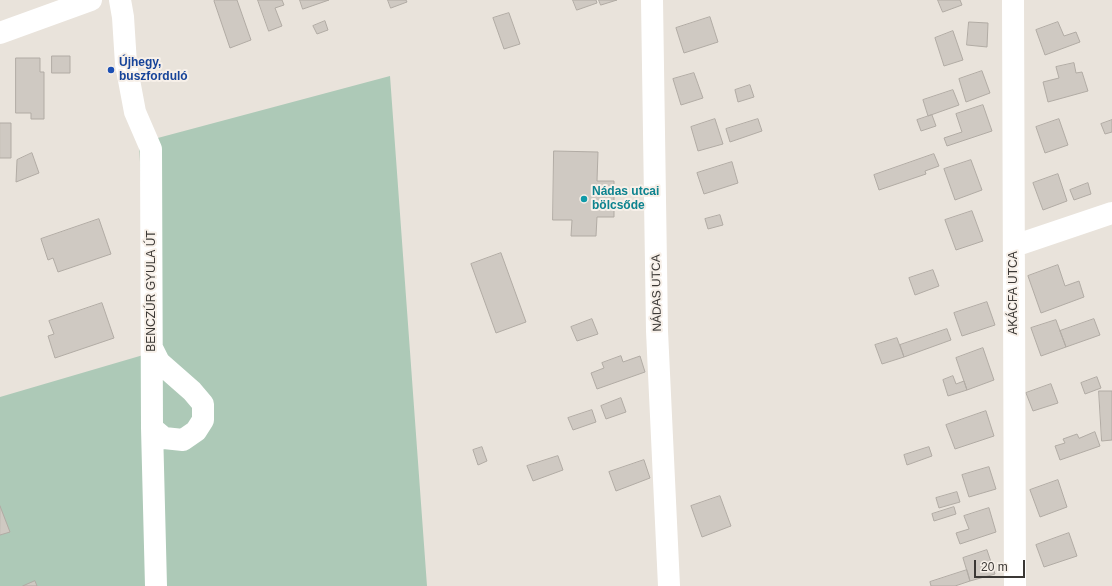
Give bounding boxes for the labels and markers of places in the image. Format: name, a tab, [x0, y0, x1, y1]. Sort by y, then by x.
place label: Újhegy, buszforduló	[119, 56, 188, 84]
marker: Újhegy, buszforduló	[106, 65, 116, 75]
place label: Nádas utcai bölcsőde	[592, 185, 659, 213]
marker: Nádas utcai bölcsőde	[579, 194, 589, 204]

